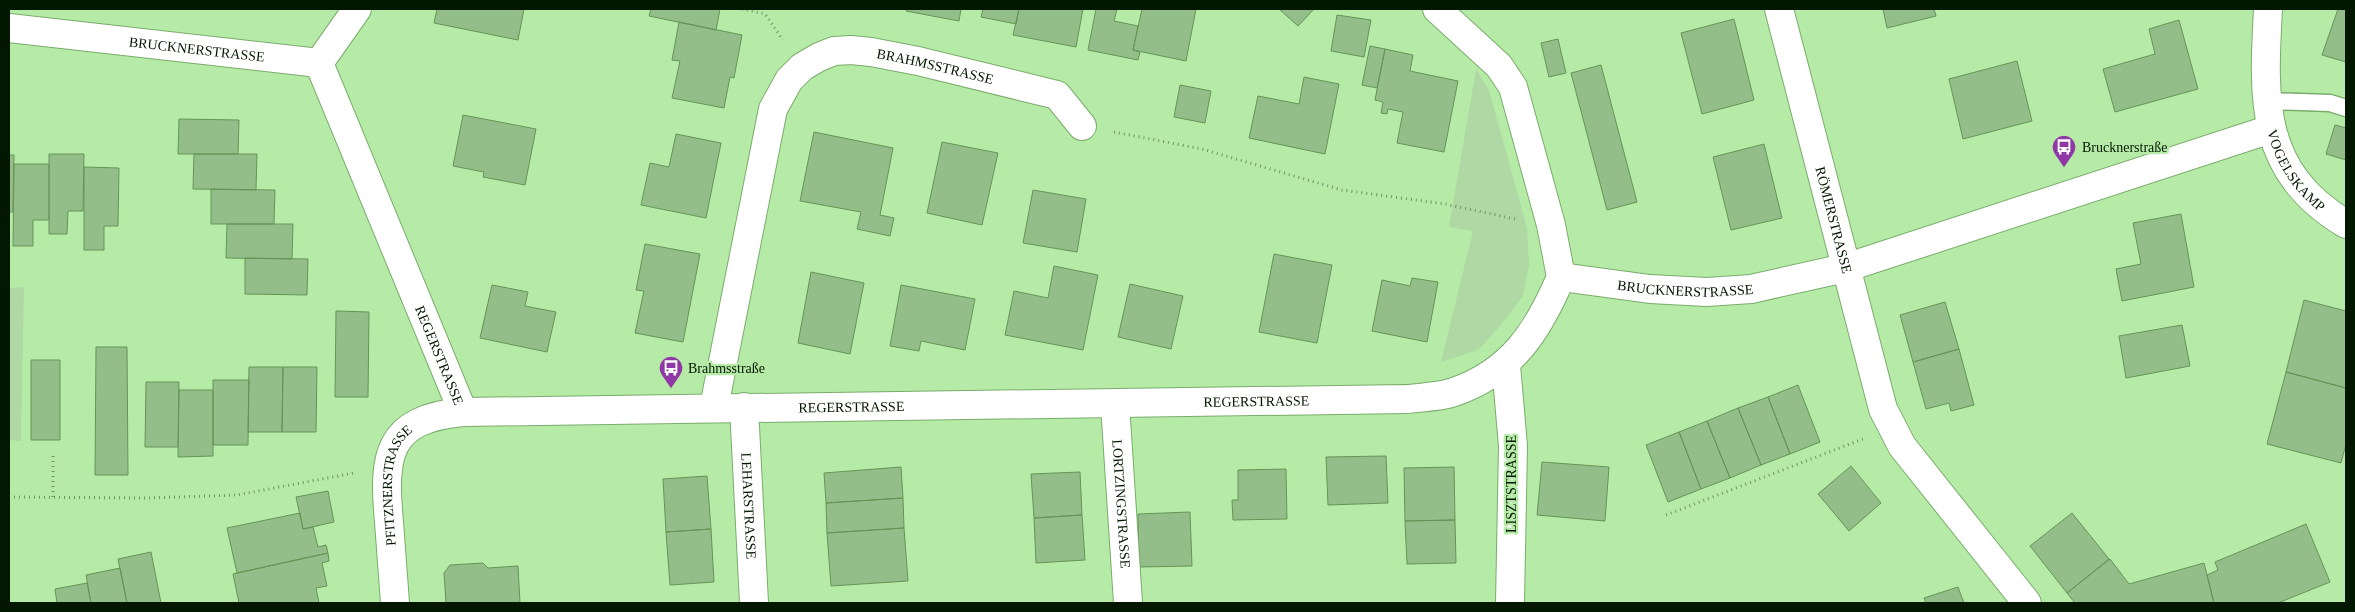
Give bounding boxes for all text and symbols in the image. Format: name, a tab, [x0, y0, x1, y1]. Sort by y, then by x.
street label: BRUCKNERSTRASSE	[128, 34, 265, 64]
street label: BRAHMSSTRASSE	[876, 46, 995, 87]
street label: VOGELSKAMP	[2265, 128, 2328, 214]
bus stop icon: Brucknerstraße	[2051, 134, 2077, 168]
place label: Brucknerstraße	[2082, 140, 2168, 155]
street label: RÖMERSTRASSE	[1813, 165, 1855, 275]
street label: BRUCKNERSTRASSE	[1616, 277, 1754, 300]
street label: REGERSTRASSE	[412, 303, 467, 407]
bus stop icon: Brahmsstraße	[658, 355, 684, 389]
place label: Brahmsstraße	[688, 361, 765, 376]
street label: REGERSTRASSE	[1203, 393, 1309, 409]
street label: REGERSTRASSE	[798, 398, 904, 415]
street label: PFITZNERSTRASSE	[379, 422, 415, 546]
street label: LISZTSTRASSE	[1504, 435, 1519, 533]
street label: LORTZINGSTRASSE	[1110, 439, 1133, 569]
street label: LEHARSTRASSE	[739, 452, 759, 560]

